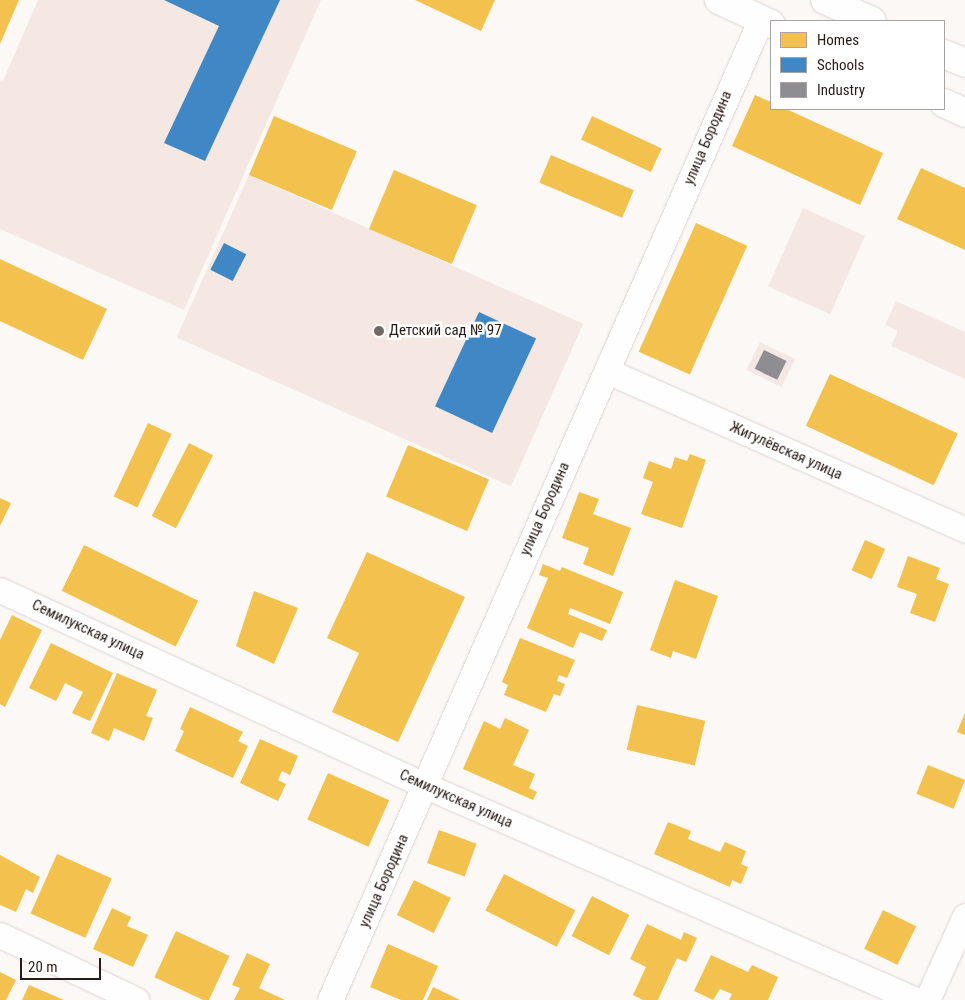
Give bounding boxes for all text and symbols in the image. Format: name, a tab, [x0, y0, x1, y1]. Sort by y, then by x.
legend	[770, 20, 945, 110]
text: Homes	[817, 31, 859, 49]
text: Schools	[817, 56, 864, 74]
text: Industry	[817, 81, 865, 99]
street label: улица Бородина	[680, 88, 736, 188]
place label: Детский сад № 97	[389, 322, 502, 340]
marker: Детский сад № 97	[373, 325, 385, 337]
street label: Жигулёвская улица	[727, 418, 845, 484]
street label: улица Бородина	[516, 459, 574, 559]
street label: Семилукская улица	[29, 596, 147, 664]
street label: Семилукская улица	[397, 766, 515, 832]
street label: улица Бородина	[355, 831, 413, 931]
scale bar	[22, 948, 104, 980]
text: 20 m	[28, 958, 58, 976]

